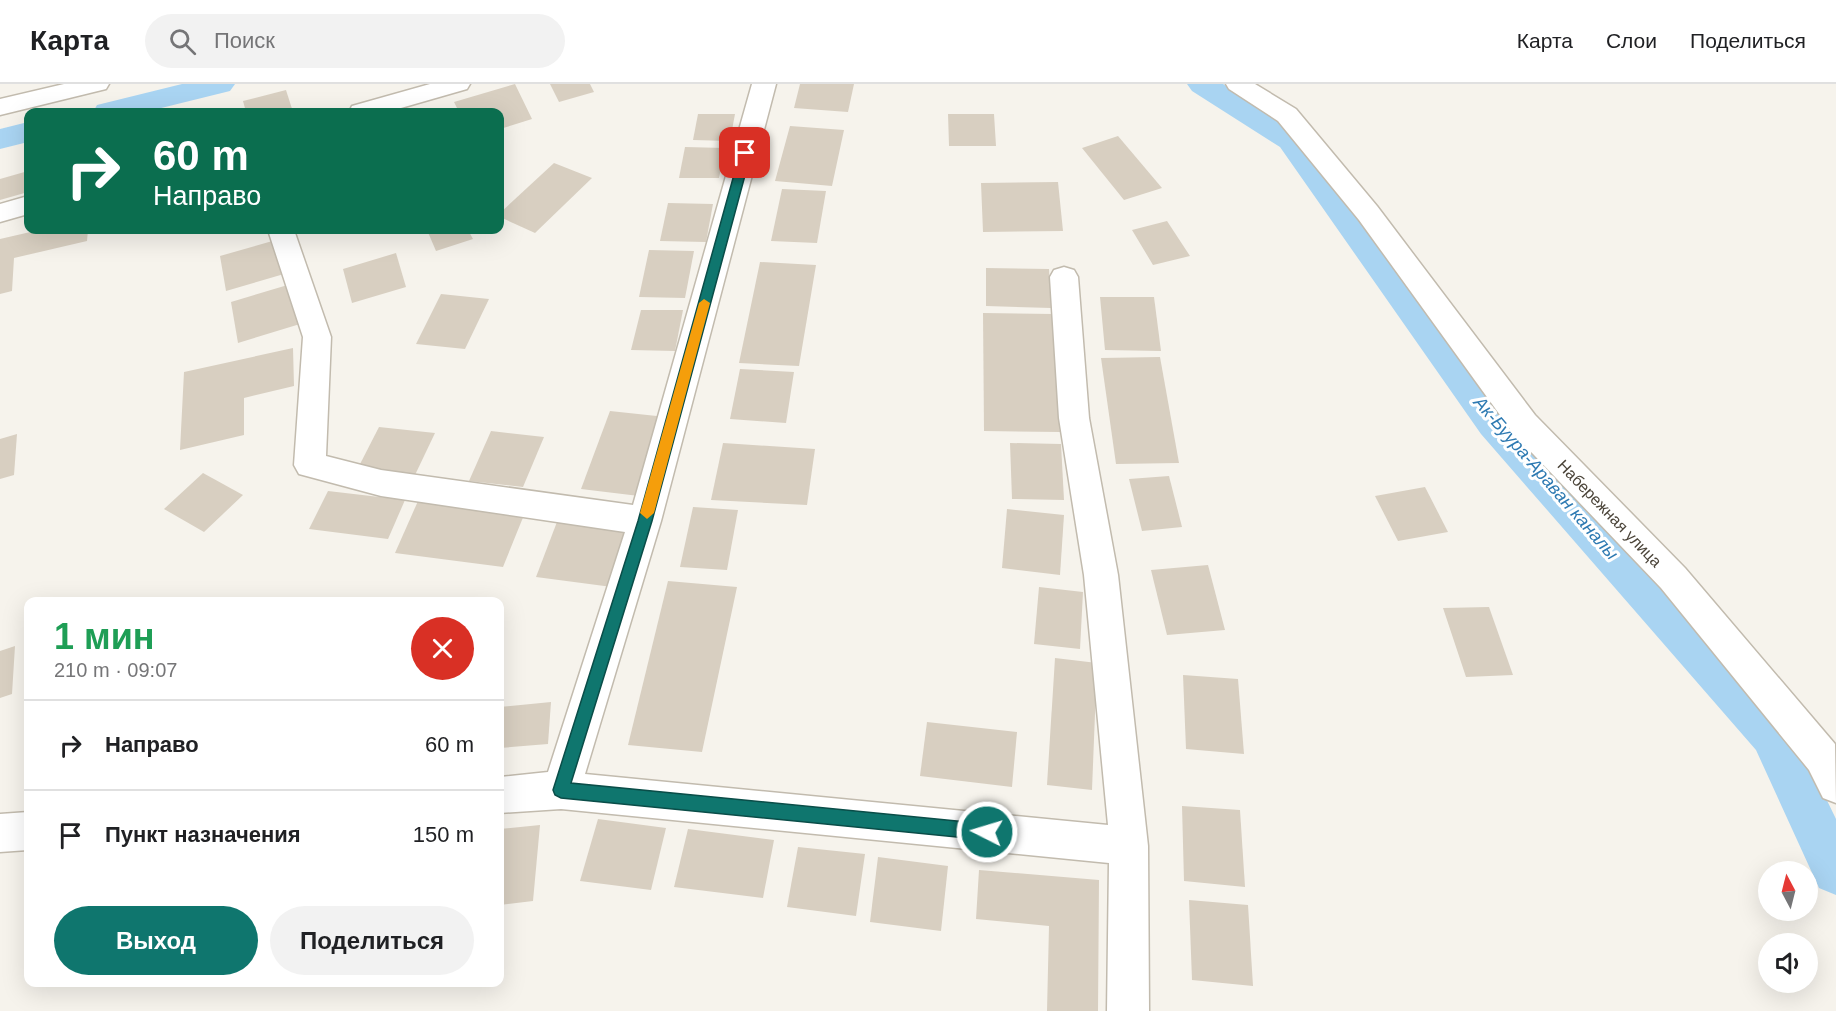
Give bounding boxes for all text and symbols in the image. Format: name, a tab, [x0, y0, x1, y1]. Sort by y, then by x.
search box	[145, 14, 565, 68]
text: Карта	[30, 25, 109, 56]
icon: search	[166, 25, 199, 58]
text: Поиск	[214, 28, 275, 53]
text: Карта	[1517, 29, 1573, 52]
text: Слои	[1606, 29, 1657, 52]
text: Поделиться	[1690, 29, 1806, 52]
pin	[719, 127, 770, 178]
icon: right	[54, 132, 132, 210]
text: 60 m	[153, 132, 249, 179]
icon: arrive	[728, 136, 761, 169]
text: Направо	[153, 181, 261, 211]
water label: Ак-Буура-Араван каналы	[1469, 392, 1622, 564]
street label: Набережная улица	[1554, 457, 1665, 570]
text: 1 мин	[54, 616, 155, 657]
button: close	[411, 617, 474, 680]
text: 210 m · 09:07	[54, 659, 177, 681]
icon: right	[54, 729, 87, 762]
text: Направо	[105, 732, 199, 757]
text: 60 m	[425, 732, 474, 757]
position arrow	[955, 800, 1019, 864]
icon: arrive	[54, 819, 87, 852]
text: Пункт назначения	[105, 822, 301, 847]
text: 150 m	[413, 822, 474, 847]
north arrow	[1758, 861, 1818, 921]
map controls	[1758, 861, 1818, 993]
button: Выход	[54, 906, 258, 975]
button: Поделиться	[270, 906, 474, 975]
button: sound	[1758, 933, 1818, 993]

